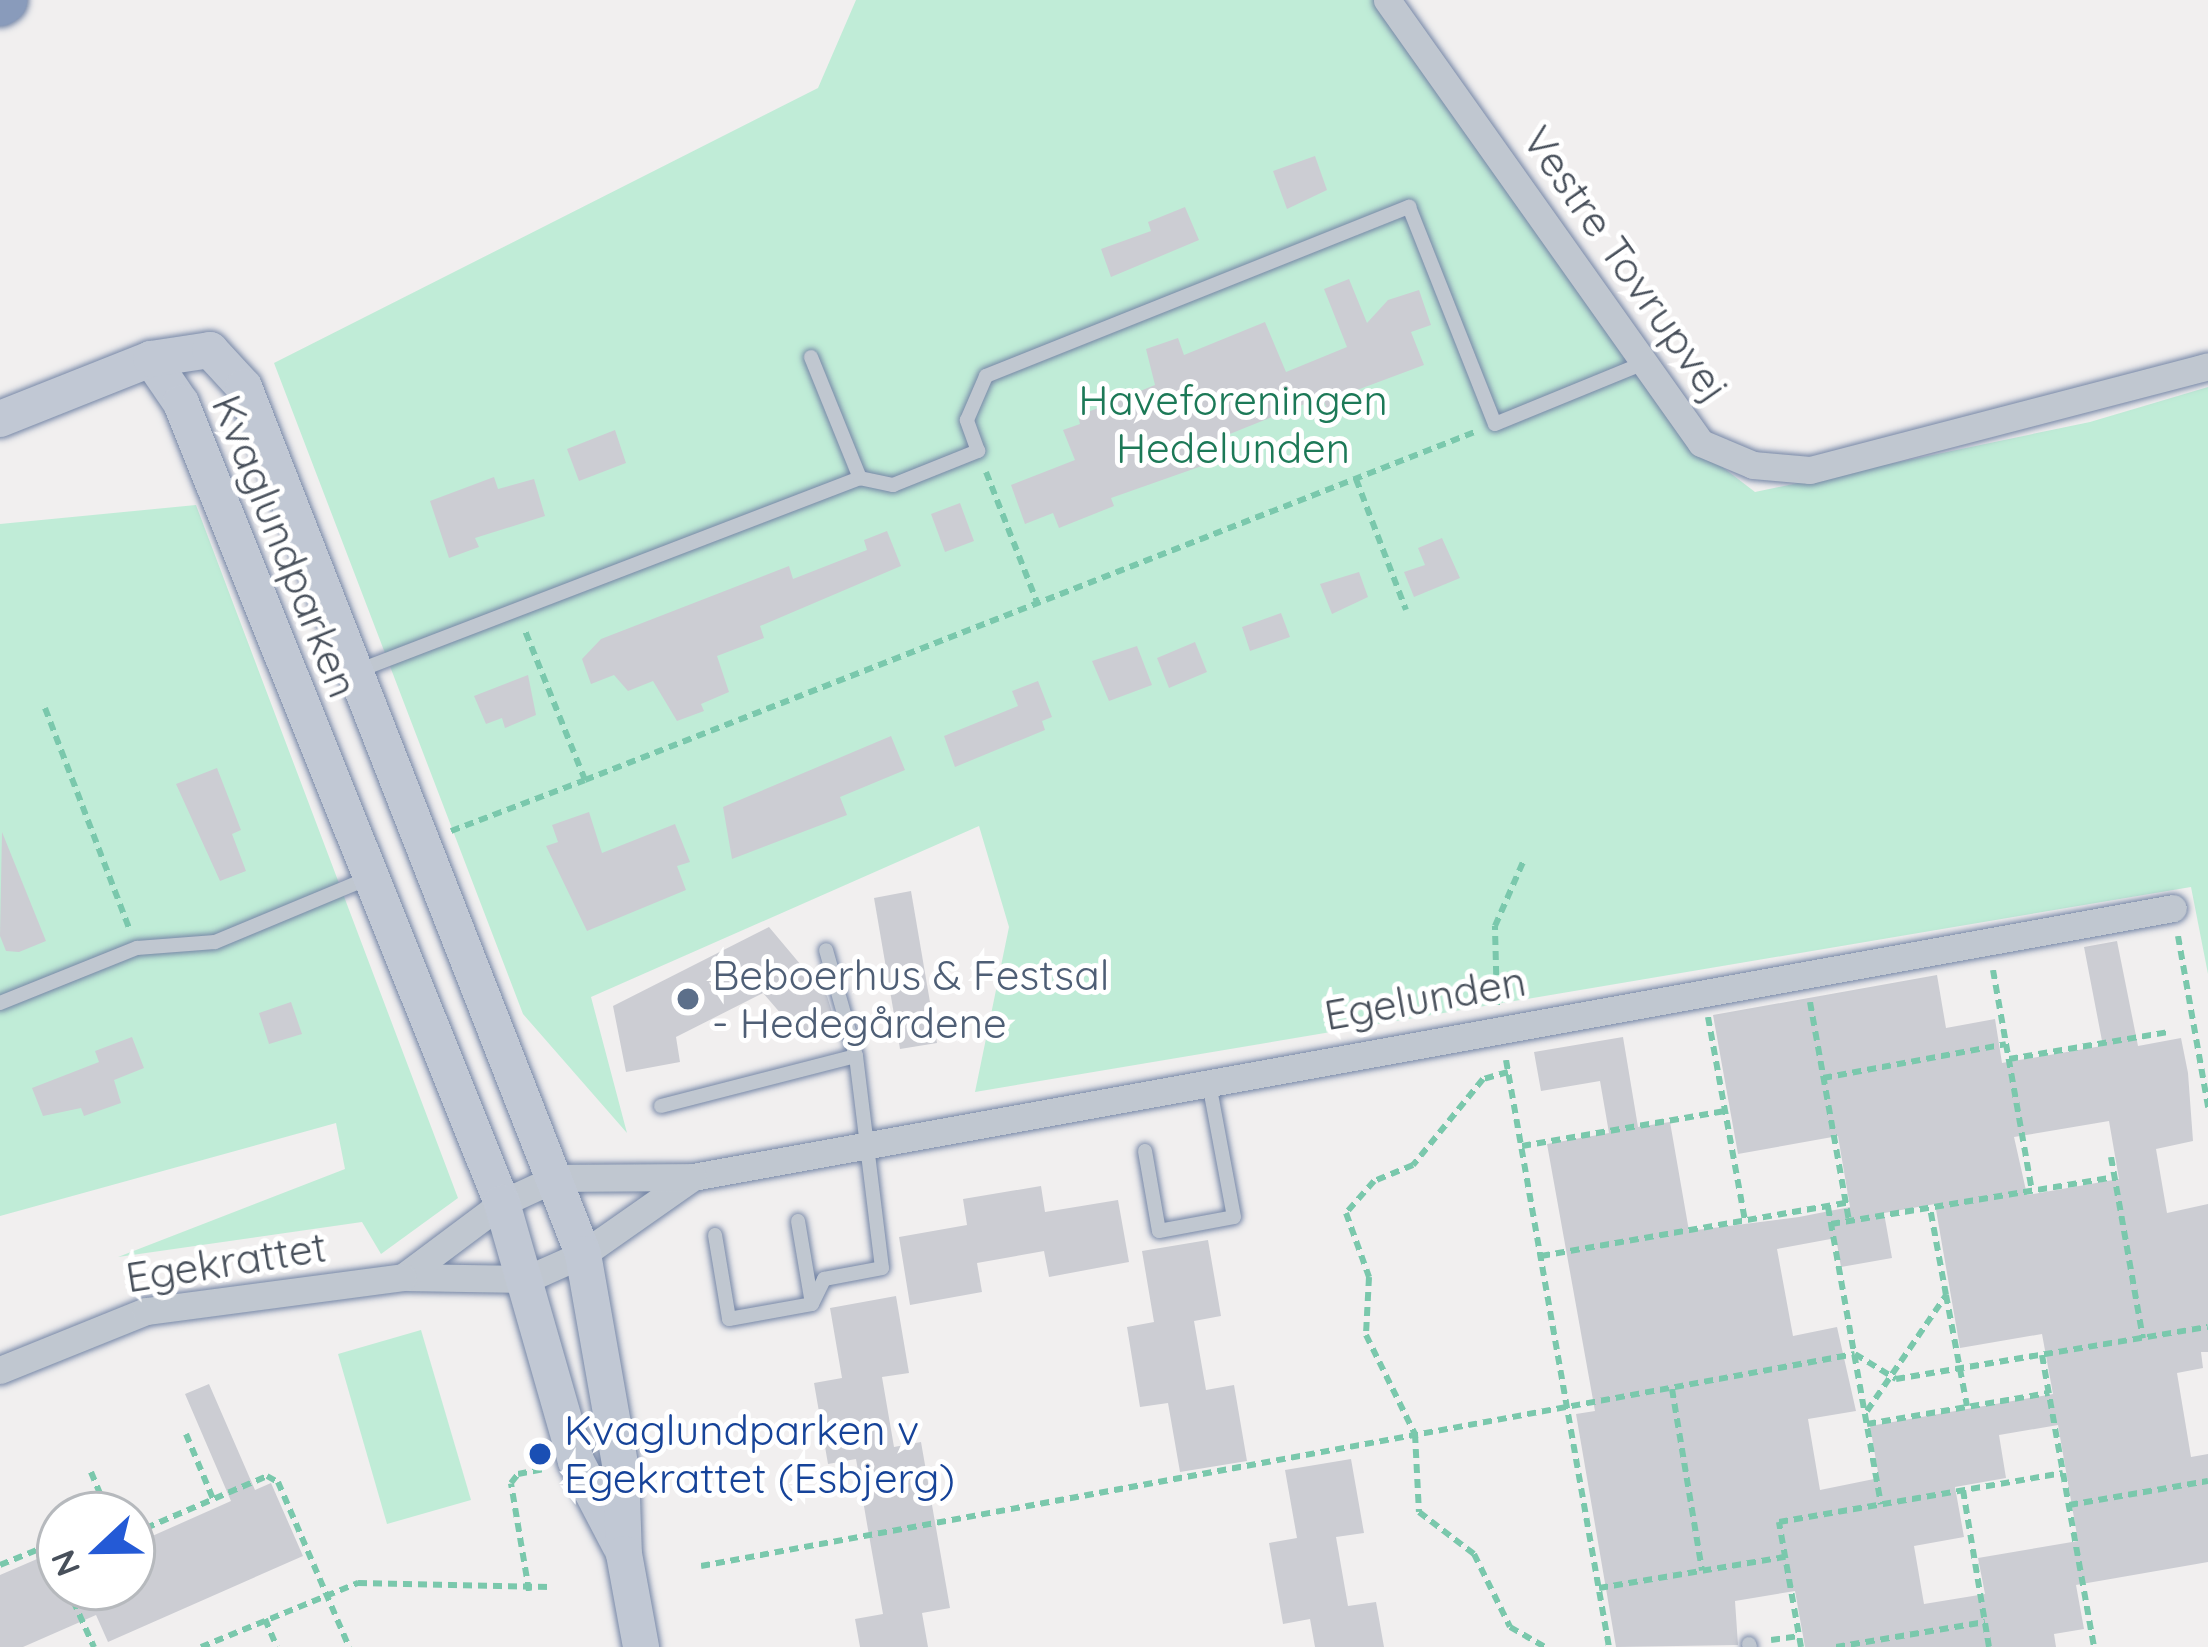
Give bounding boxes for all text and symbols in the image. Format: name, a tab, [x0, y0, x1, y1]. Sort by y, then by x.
street label: Vestre Tovrupvej	[1512, 116, 1740, 412]
park label: Haveforeningen Hedelunden	[1078, 375, 1388, 474]
street label: Kvaglundparken	[201, 387, 369, 705]
place label: Beboerhus & Festsal - Hedegårdene	[712, 950, 1109, 1048]
street label: Egelunden	[1320, 956, 1530, 1040]
marker: Beboerhus & Festsal - Hedegårdene	[675, 986, 701, 1012]
street label: Egekrattet	[122, 1221, 330, 1303]
place label: Kvaglundparken v Egekrattet (Esbjerg)	[564, 1405, 955, 1504]
marker: Kvaglundparken v Egekrattet (Esbjerg)	[527, 1441, 553, 1467]
north arrow	[36, 1491, 156, 1611]
text: N	[41, 1545, 88, 1582]

